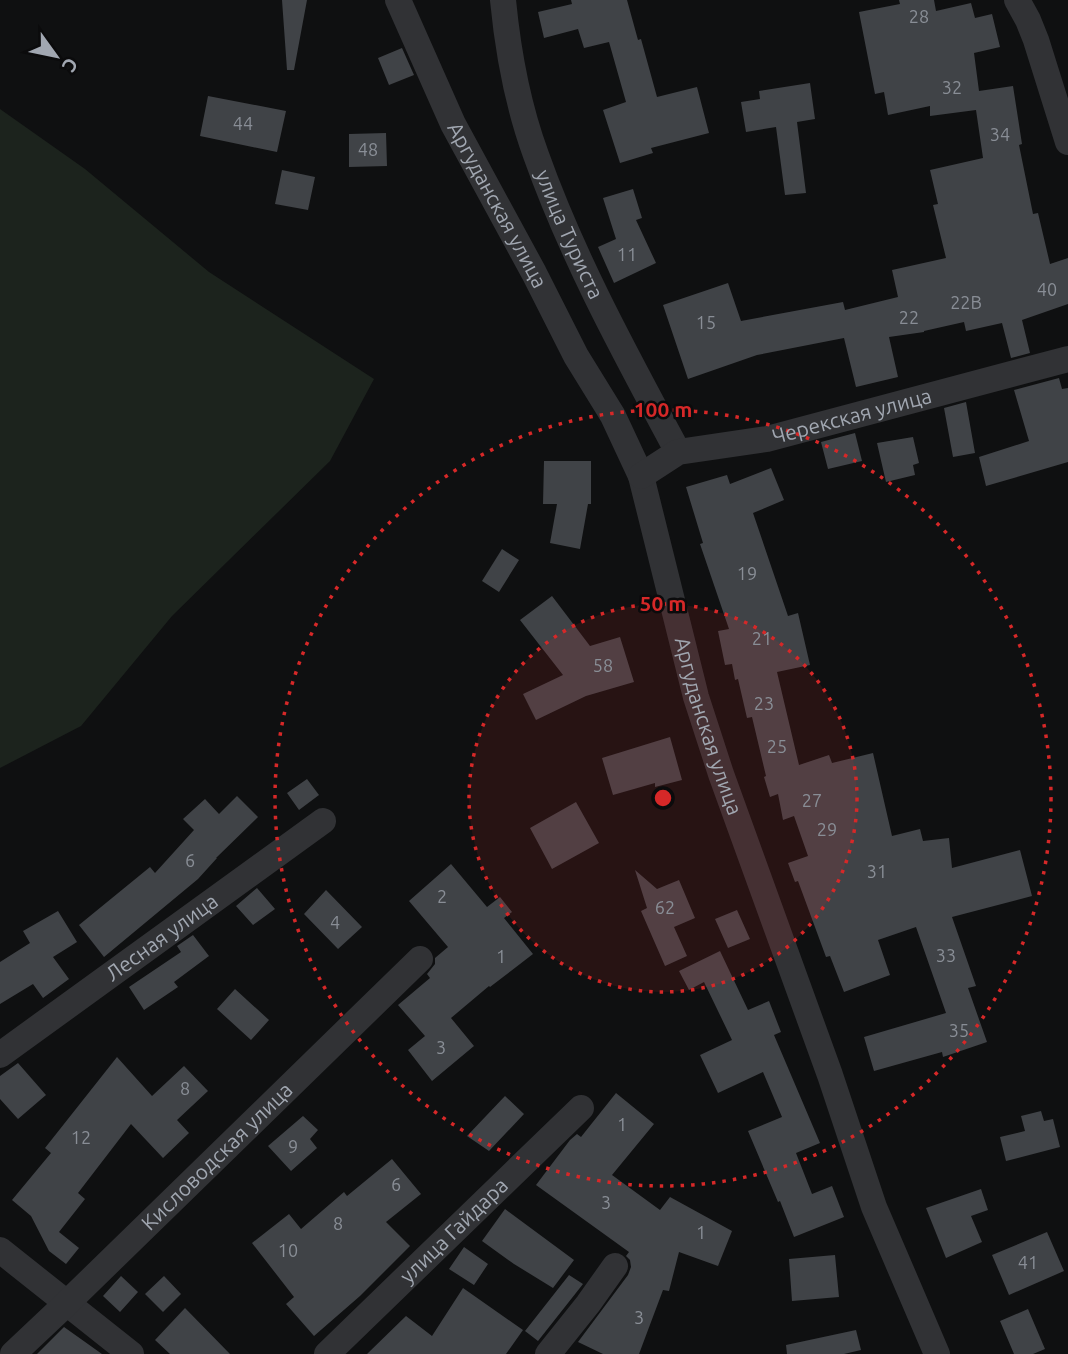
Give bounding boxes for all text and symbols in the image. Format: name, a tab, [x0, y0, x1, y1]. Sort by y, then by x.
house number: 28	[909, 6, 929, 26]
north arrow	[21, 21, 91, 91]
text: С	[58, 54, 83, 76]
house number: 32	[942, 77, 962, 97]
house number: 44	[233, 113, 253, 133]
street label: Аргуданская улица	[443, 118, 553, 292]
house number: 34	[990, 124, 1010, 144]
house number: 48	[358, 139, 378, 159]
street label: улица Туриста	[531, 166, 609, 303]
house number: 11	[617, 244, 637, 264]
house number: 40	[1037, 279, 1057, 299]
house number: 22В	[950, 292, 982, 312]
house number: 22	[899, 307, 919, 327]
house number: 15	[696, 312, 716, 332]
street label: Черекская улица	[769, 383, 934, 448]
text: 100 m	[634, 397, 692, 421]
house number: 19	[737, 563, 757, 583]
text: 50 m	[640, 591, 686, 615]
house number: 21	[752, 628, 772, 648]
street label: Аргуданская улица	[671, 634, 748, 818]
house number: 58	[593, 655, 613, 675]
house number: 23	[754, 693, 774, 713]
house number: 25	[767, 736, 787, 756]
centre of rings	[651, 786, 675, 810]
house number: 27	[802, 790, 822, 810]
house number: 29	[817, 819, 837, 839]
house number: 6	[185, 850, 195, 870]
house number: 31	[867, 861, 887, 881]
house number: 2	[437, 886, 447, 906]
street label: Лесная улица	[101, 888, 222, 985]
house number: 62	[655, 897, 675, 917]
house number: 4	[330, 912, 340, 932]
house number: 33	[936, 945, 956, 965]
house number: 1	[496, 946, 506, 966]
house number: 35	[949, 1020, 969, 1040]
house number: 3	[436, 1037, 446, 1057]
street label: Кисловодская улица	[136, 1077, 297, 1235]
house number: 8	[180, 1078, 190, 1098]
house number: 1	[617, 1114, 627, 1134]
house number: 12	[71, 1127, 91, 1147]
house number: 9	[288, 1136, 298, 1156]
street label: улица Гайдара	[395, 1173, 512, 1288]
house number: 6	[391, 1174, 401, 1194]
house number: 3	[601, 1192, 611, 1212]
house number: 8	[333, 1213, 343, 1233]
house number: 1	[696, 1222, 706, 1242]
house number: 10	[278, 1240, 298, 1260]
house number: 41	[1018, 1252, 1038, 1272]
house number: 3	[634, 1307, 644, 1327]

